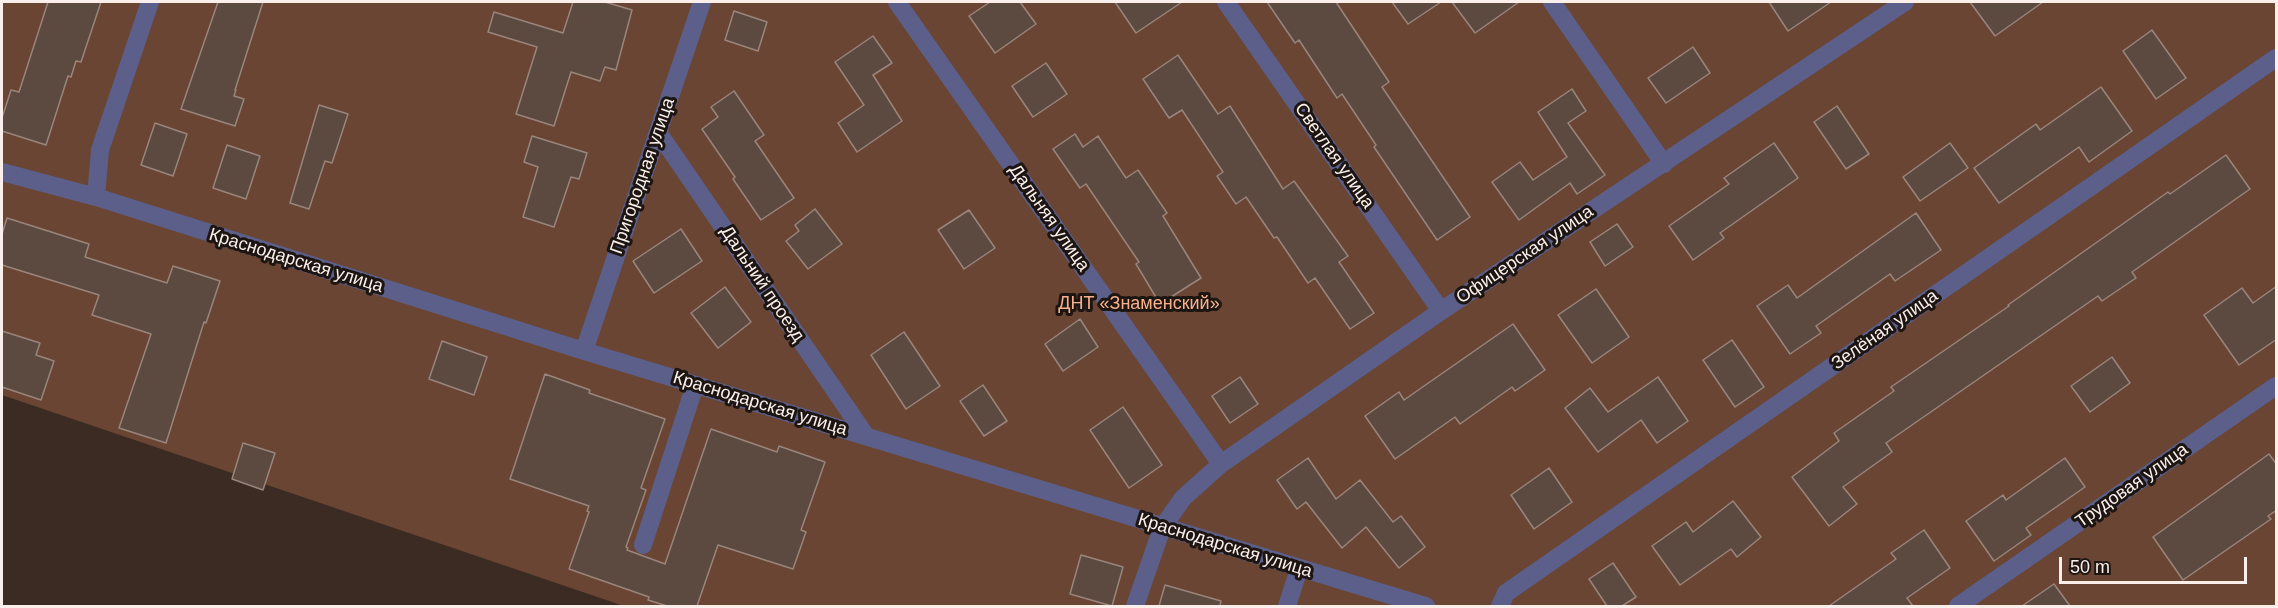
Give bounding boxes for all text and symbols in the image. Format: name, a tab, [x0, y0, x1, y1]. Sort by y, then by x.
street label: Пригородная улица	[606, 95, 680, 257]
street label: Светлая улица	[1289, 99, 1379, 213]
street label: Дальняя улица	[1004, 160, 1094, 276]
street label: Офицерская улица	[1452, 201, 1598, 309]
street label: Дальний проезд	[715, 222, 809, 346]
street label: Краснодарская улица	[206, 224, 386, 298]
street label: Зелёная улица	[1828, 285, 1942, 375]
park label: ДНТ «Знаменский»	[1058, 293, 1220, 315]
street label: Краснодарская улица	[670, 367, 850, 441]
street label: Трудовая улица	[2072, 439, 2192, 533]
street label: Краснодарская улица	[1135, 509, 1315, 583]
scale bar	[2062, 545, 2250, 583]
text: 50 m	[2070, 557, 2110, 577]

